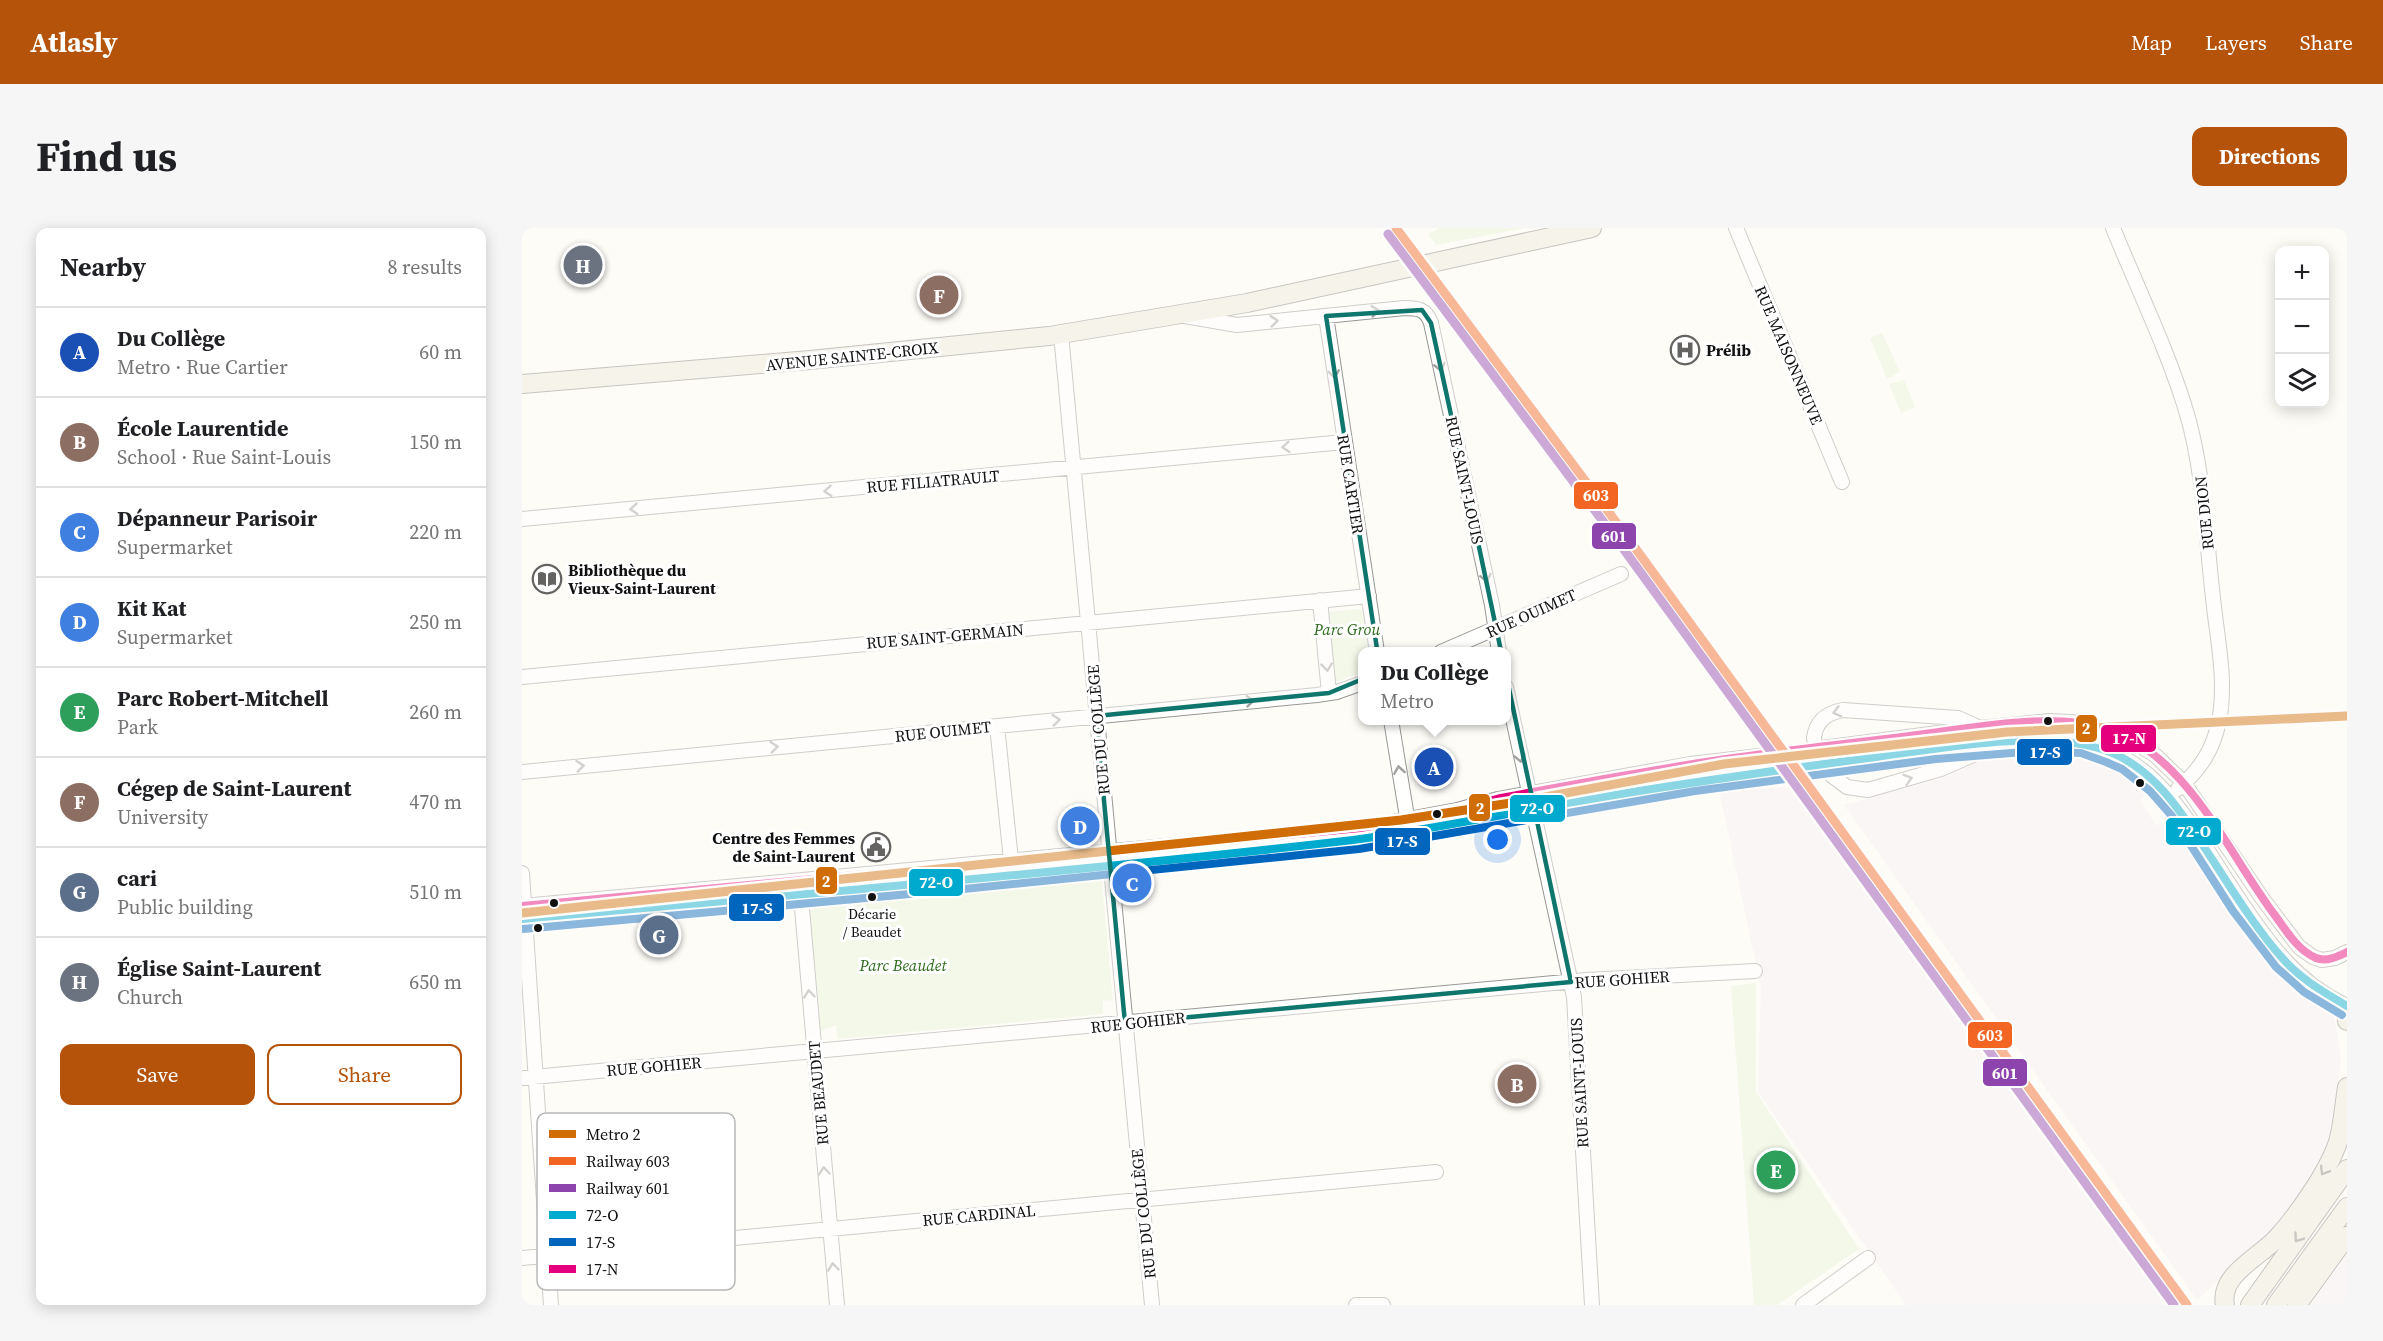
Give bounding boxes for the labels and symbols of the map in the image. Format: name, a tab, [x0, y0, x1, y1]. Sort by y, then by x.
pin: H	[564, 243, 602, 288]
pin: F	[920, 272, 958, 318]
street label: RUE MAISONNEUVE	[1750, 282, 1828, 428]
one-way arrow	[1371, 305, 1380, 318]
one-way arrow	[1270, 315, 1279, 328]
hospital icon: Prélib	[1669, 334, 1701, 366]
street label: AVENUE SAINTE-CROIX	[765, 336, 940, 376]
place label: Prélib	[1706, 339, 1751, 361]
one-way arrow	[1433, 361, 1446, 371]
one-way arrow	[1328, 369, 1340, 378]
street label: RUE SAINT-LOUIS	[1441, 414, 1489, 546]
street label: RUE CARTIER	[1332, 433, 1370, 536]
one-way arrow	[1282, 440, 1291, 453]
street label: RUE FILIATRAULT	[866, 464, 1001, 498]
street label: RUE DION	[2189, 475, 2219, 551]
line badge: 603	[1573, 481, 1619, 510]
one-way arrow	[824, 484, 833, 497]
text: 603	[1583, 484, 1609, 506]
one-way arrow	[630, 502, 639, 515]
line badge: 601	[1591, 522, 1637, 550]
text: 601	[1601, 525, 1627, 547]
place label: Bibliothèque du Vieux-Saint-Laurent	[568, 559, 716, 599]
library icon: Bibliothèque du Vieux-Saint-Laurent	[531, 563, 563, 595]
one-way arrow	[1479, 572, 1492, 582]
street label: RUE OUIMET	[1482, 583, 1580, 643]
street label: RUE SAINT-GERMAIN	[865, 618, 1025, 654]
park label: Parc Grou	[1313, 618, 1381, 640]
one-way arrow	[1320, 663, 1333, 672]
street label: RUE DU COLLÈGE	[1081, 664, 1115, 796]
one-way arrow	[1245, 695, 1254, 708]
one-way arrow	[1832, 705, 1842, 718]
one-way arrow	[1051, 714, 1060, 727]
line badge: 2	[2075, 714, 2098, 743]
street label: RUE OUIMET	[894, 715, 993, 747]
unlabelled marker	[2042, 715, 2054, 727]
text: 2	[2082, 717, 2091, 739]
line badge: 17-N	[2100, 724, 2157, 753]
text: 17-N	[2112, 727, 2146, 749]
line badge: 17-S	[2016, 738, 2073, 766]
one-way arrow	[770, 741, 779, 754]
text: 17-S	[2029, 741, 2061, 763]
pin: A	[1414, 744, 1454, 790]
one-way arrow	[1513, 752, 1526, 762]
one-way arrow	[576, 760, 585, 773]
one-way arrow	[1393, 766, 1406, 776]
one-way arrow	[1903, 774, 1913, 787]
unlabelled marker	[2134, 777, 2146, 789]
line badge: 2	[1468, 793, 1491, 822]
line badge: 72-O	[1509, 794, 1566, 823]
text: 2	[1476, 797, 1485, 819]
text: 72-O	[1520, 797, 1554, 819]
pin: D	[1060, 804, 1100, 848]
unlabelled marker	[1431, 808, 1443, 820]
line badge: 72-O	[2165, 817, 2222, 846]
text: 72-O	[2177, 820, 2211, 842]
your location	[1483, 825, 1512, 854]
place label: Centre des Femmes de Saint-Laurent	[712, 827, 855, 867]
line badge: 17-S	[1374, 827, 1431, 856]
text: 17-S	[1386, 830, 1418, 852]
public building icon: Centre des Femmes de Saint-Laurent	[860, 831, 892, 863]
pin: C	[1112, 860, 1152, 906]
line badge: 2	[815, 866, 838, 895]
line badge: 72-O	[908, 868, 964, 897]
text: 2	[822, 870, 831, 892]
text: 72-O	[919, 871, 953, 893]
marker: Décarie / Beaudet	[866, 891, 878, 903]
line badge: 17-S	[728, 893, 785, 922]
unlabelled marker	[548, 897, 560, 909]
text: 17-S	[741, 897, 773, 919]
place label: Décarie / Beaudet	[843, 904, 902, 942]
pin: G	[640, 912, 678, 958]
unlabelled marker	[532, 922, 544, 934]
park label: Parc Beaudet	[858, 954, 947, 976]
street label: RUE GOHIER	[1574, 965, 1671, 993]
one-way arrow	[803, 989, 816, 998]
street label: RUE GOHIER	[1090, 1006, 1187, 1038]
street label: RUE SAINT-LOUIS	[1565, 1017, 1593, 1149]
line badge: 603	[1967, 1021, 2013, 1049]
text: 603	[1977, 1024, 2003, 1046]
street label: RUE BEAUDET	[802, 1039, 834, 1146]
street label: RUE GOHIER	[606, 1051, 703, 1081]
line badge: 601	[1982, 1058, 2028, 1087]
pin: B	[1498, 1062, 1536, 1106]
text: 601	[1992, 1062, 2018, 1084]
legend	[537, 1113, 735, 1290]
text: Metro 2	[586, 1123, 641, 1145]
street label: RUE DU COLLÈGE	[1125, 1148, 1161, 1280]
pin: E	[1756, 1148, 1796, 1192]
text: Railway 603	[586, 1150, 670, 1172]
one-way arrow	[2319, 1165, 2331, 1175]
one-way arrow	[818, 1166, 831, 1175]
text: Railway 601	[586, 1177, 670, 1199]
street label: RUE CARDINAL	[921, 1199, 1037, 1231]
text: 72-O	[586, 1204, 618, 1226]
text: 17-S	[586, 1231, 615, 1253]
one-way arrow	[2294, 1232, 2305, 1243]
text: 17-N	[586, 1258, 619, 1280]
one-way arrow	[827, 1262, 840, 1272]

